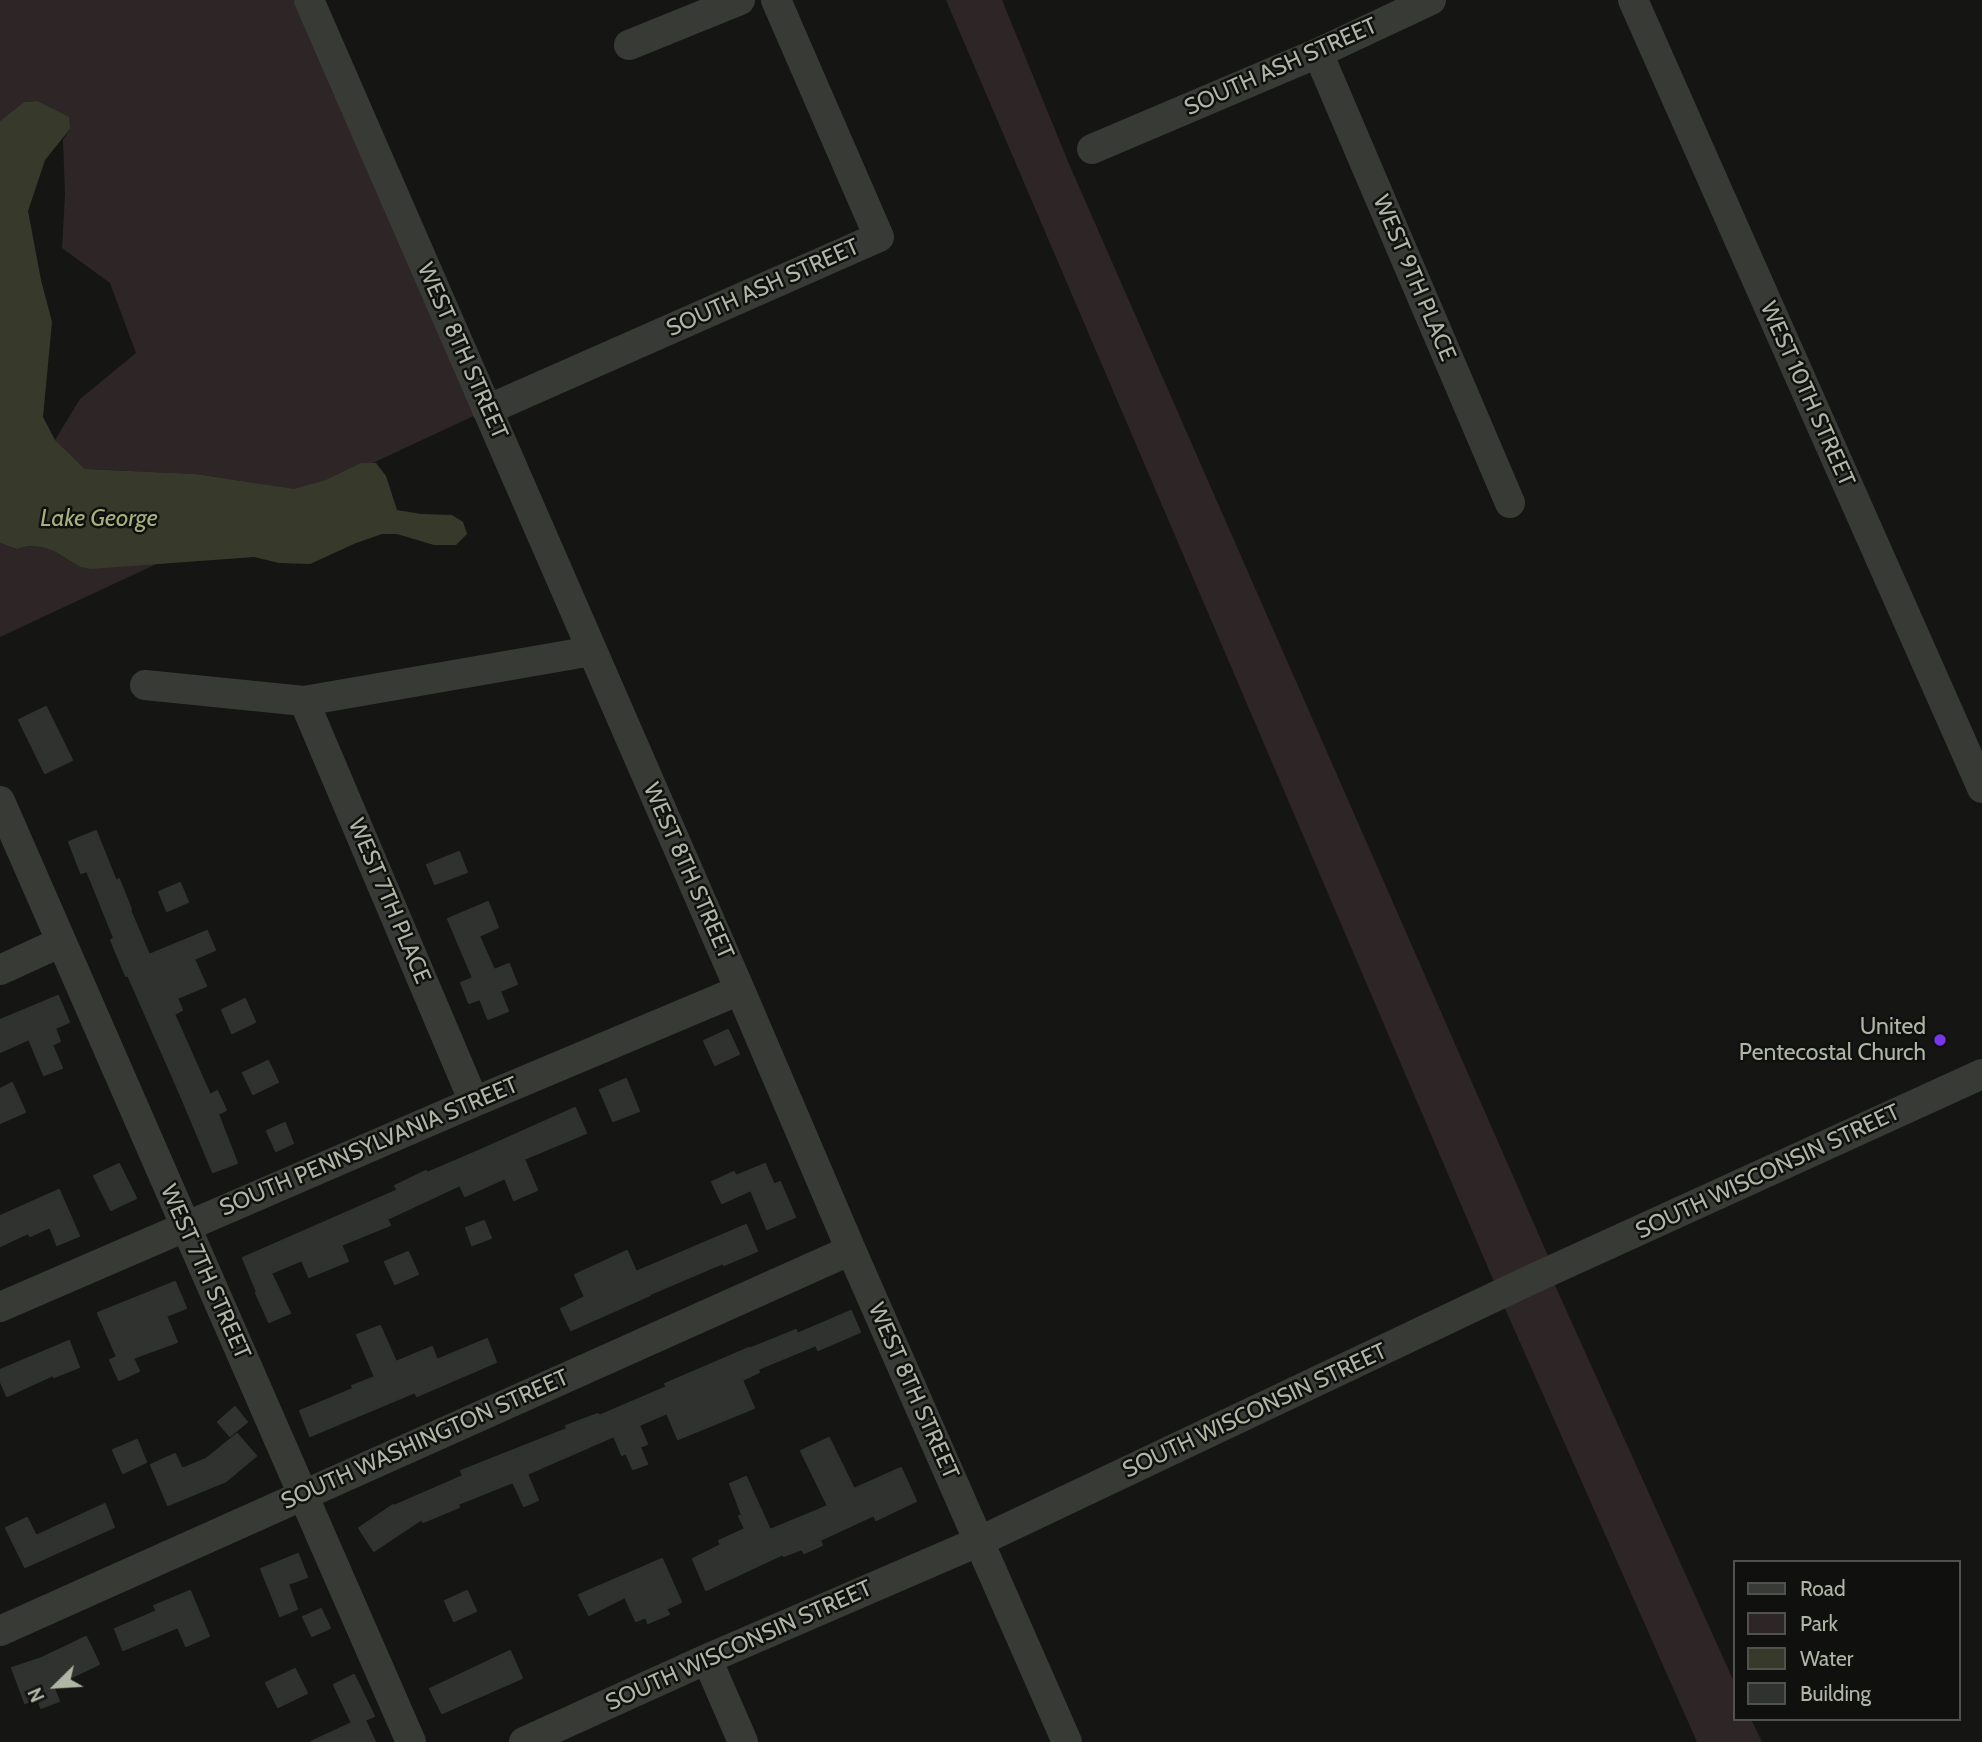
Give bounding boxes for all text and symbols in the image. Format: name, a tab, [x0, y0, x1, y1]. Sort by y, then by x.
street label: SOUTH ASH STREET	[1180, 12, 1382, 122]
street label: WEST 9TH PLACE	[1367, 191, 1461, 365]
street label: SOUTH ASH STREET	[662, 233, 864, 343]
street label: WEST 8TH STREET	[411, 259, 513, 443]
street label: WEST 10TH STREET	[1754, 297, 1860, 491]
water label: Lake George	[40, 505, 158, 533]
street label: WEST 8TH STREET	[637, 779, 739, 963]
street label: WEST 7TH PLACE	[342, 814, 436, 988]
place label: United Pentecostal Church	[1739, 1013, 1926, 1067]
marker: United Pentecostal Church	[1932, 1032, 1948, 1048]
street label: SOUTH PENNSYLVANIA STREET	[216, 1072, 522, 1222]
street label: SOUTH WISCONSIN STREET	[1632, 1099, 1904, 1245]
street label: WEST 7TH STREET	[154, 1180, 256, 1364]
street label: WEST 8TH STREET	[862, 1299, 964, 1483]
street label: SOUTH WISCONSIN STREET	[1119, 1338, 1391, 1484]
street label: SOUTH WASHINGTON STREET	[277, 1364, 573, 1516]
legend	[1734, 1560, 1961, 1721]
street label: SOUTH WISCONSIN STREET	[602, 1575, 876, 1717]
text: Road	[1800, 1576, 1846, 1601]
text: Park	[1800, 1611, 1838, 1636]
text: Water	[1800, 1646, 1853, 1671]
north arrow	[21, 1651, 91, 1721]
text: Building	[1800, 1681, 1871, 1706]
text: N	[23, 1684, 50, 1706]

